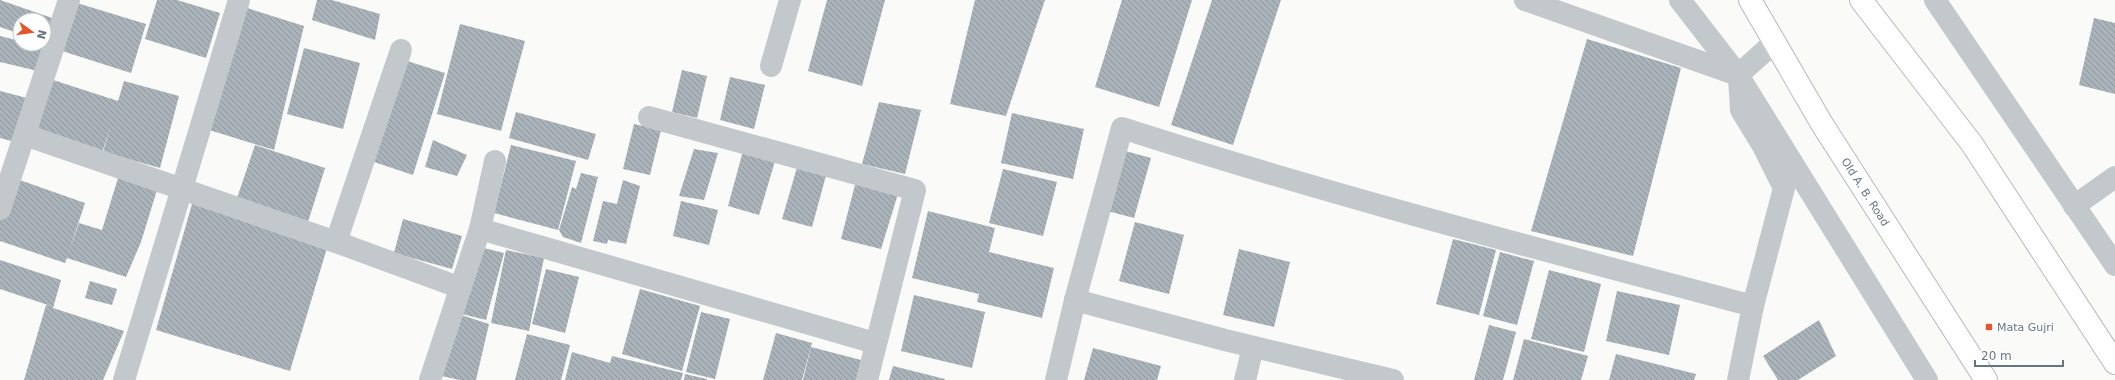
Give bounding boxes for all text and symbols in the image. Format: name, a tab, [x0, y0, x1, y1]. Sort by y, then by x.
north arrow	[12, 12, 52, 52]
text: N	[34, 28, 49, 40]
street label: Old A. B. Road	[1839, 155, 1892, 229]
place label: Mata Gujri	[1997, 321, 2054, 334]
marker: Mata Gujri	[1984, 322, 1994, 332]
scale bar	[1975, 342, 2063, 368]
text: 20 m	[1981, 349, 2012, 363]

